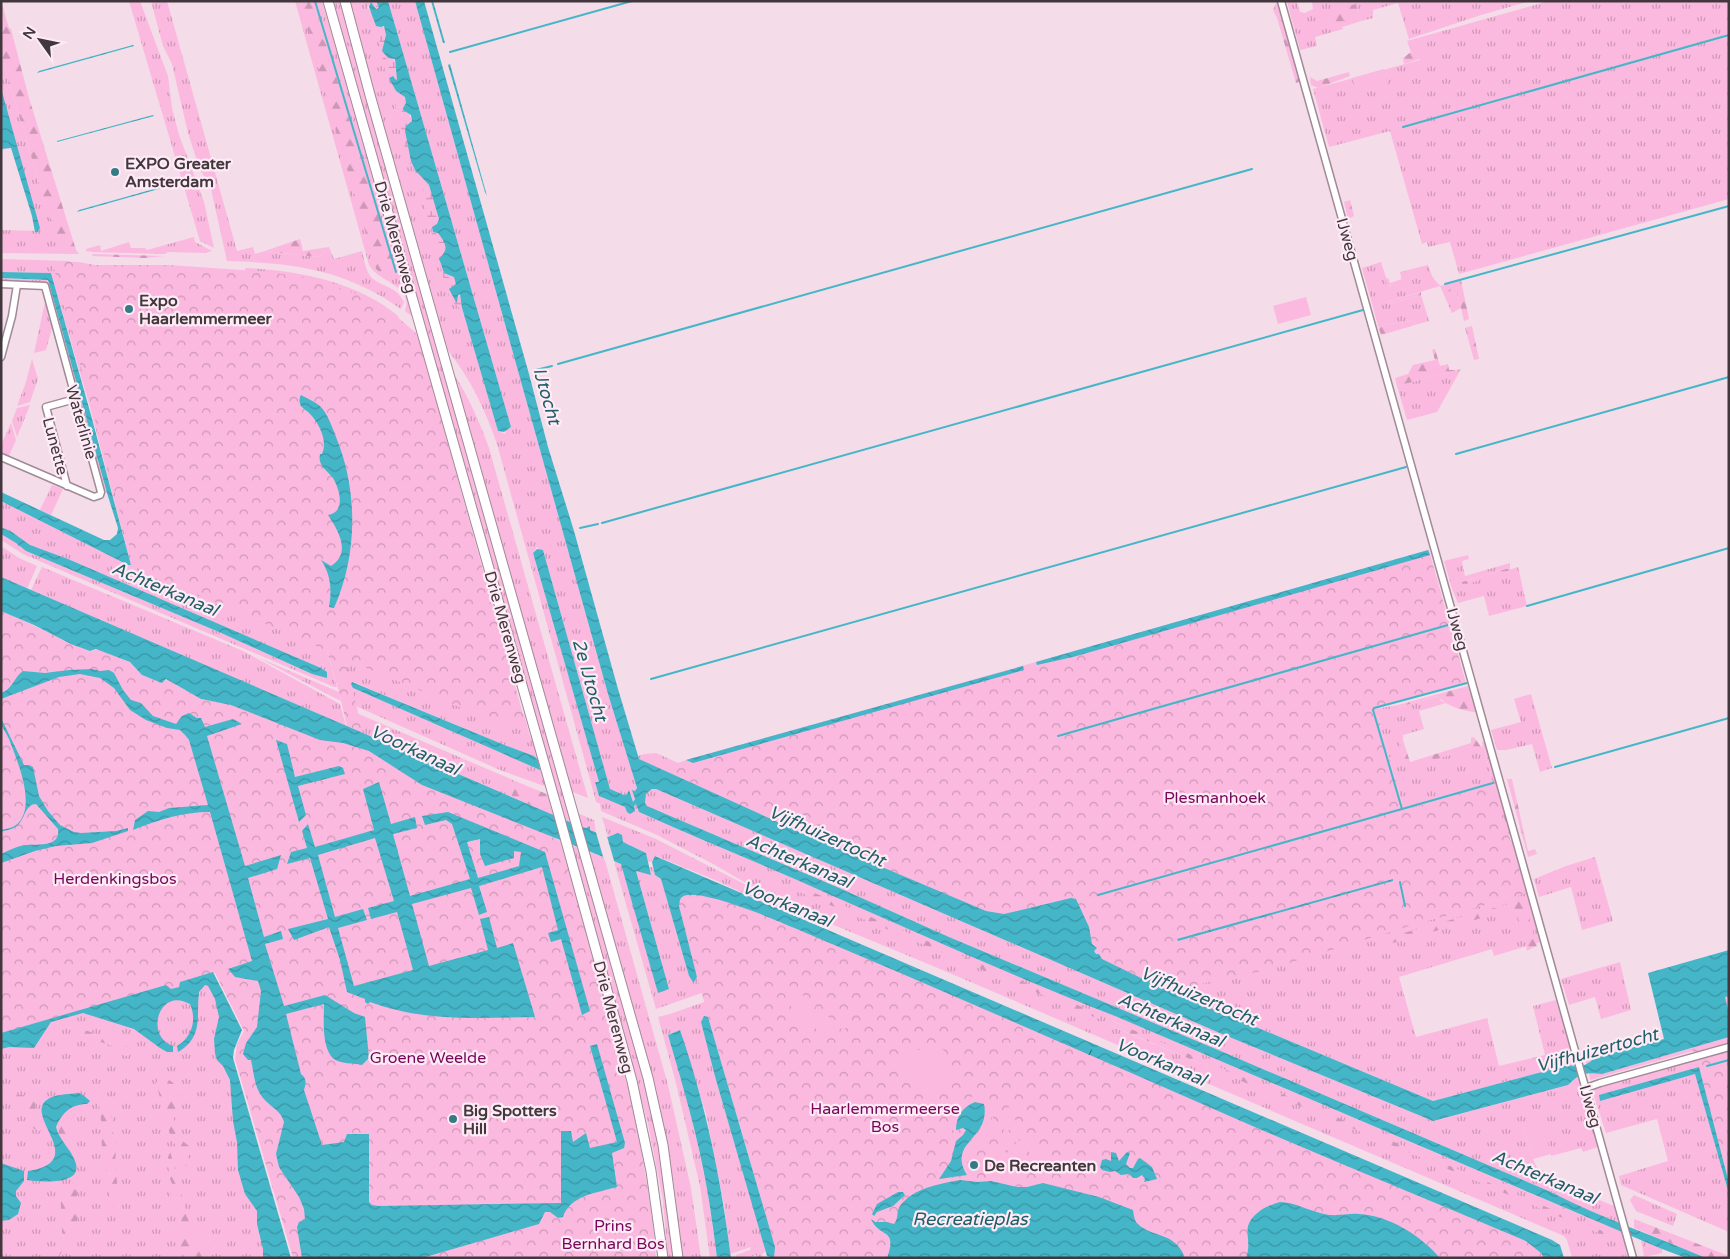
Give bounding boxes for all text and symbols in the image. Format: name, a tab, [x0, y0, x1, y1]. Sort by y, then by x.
north arrow	[15, 15, 65, 65]
text: N	[19, 24, 40, 43]
place label: EXPO Greater Amsterdam	[125, 154, 232, 192]
marker: EXPO Greater Amsterdam	[109, 166, 121, 178]
street label: Drie Merenweg	[369, 179, 421, 296]
street label: IJweg	[1331, 215, 1363, 263]
place label: Expo Haarlemmermeer	[139, 291, 273, 329]
marker: Expo Haarlemmermeer	[123, 303, 135, 315]
water label: IJtocht	[528, 365, 566, 429]
street label: Waterlinie	[61, 383, 101, 462]
street label: Lunette	[38, 415, 72, 477]
water label: Achterkanaal	[109, 557, 224, 622]
street label: Drie Merenweg	[479, 569, 531, 686]
street label: IJweg	[1441, 605, 1473, 653]
water label: 2e IJtocht	[568, 636, 613, 726]
water label: Voorkanaal	[367, 720, 465, 781]
park label: Plesmanhoek	[1164, 788, 1266, 808]
water label: Vijfhuizertocht	[765, 800, 891, 872]
water label: Achterkanaal	[743, 829, 858, 894]
park label: Herdenkingsbos	[53, 869, 177, 889]
water label: Voorkanaal	[739, 876, 838, 933]
street label: Drie Merenweg	[588, 959, 638, 1076]
water label: Vijfhuizertocht	[1137, 961, 1263, 1031]
water label: Achterkanaal	[1115, 988, 1230, 1053]
water label: Vijfhuizertocht	[1534, 1023, 1663, 1077]
water label: Voorkanaal	[1113, 1033, 1212, 1092]
park label: Groene Weelde	[370, 1048, 486, 1068]
street label: IJweg	[1574, 1082, 1606, 1130]
park label: Haarlemmermeerse Bos	[810, 1099, 960, 1137]
place label: Big Spotters Hill	[463, 1101, 557, 1139]
marker: Big Spotters Hill	[447, 1113, 459, 1125]
water label: Achterkanaal	[1489, 1145, 1604, 1210]
place label: De Recreanten	[984, 1156, 1096, 1176]
marker: De Recreanten	[968, 1159, 980, 1171]
water label: Recreatieplas	[912, 1208, 1029, 1230]
park label: Prins Bernhard Bos	[561, 1216, 665, 1254]

